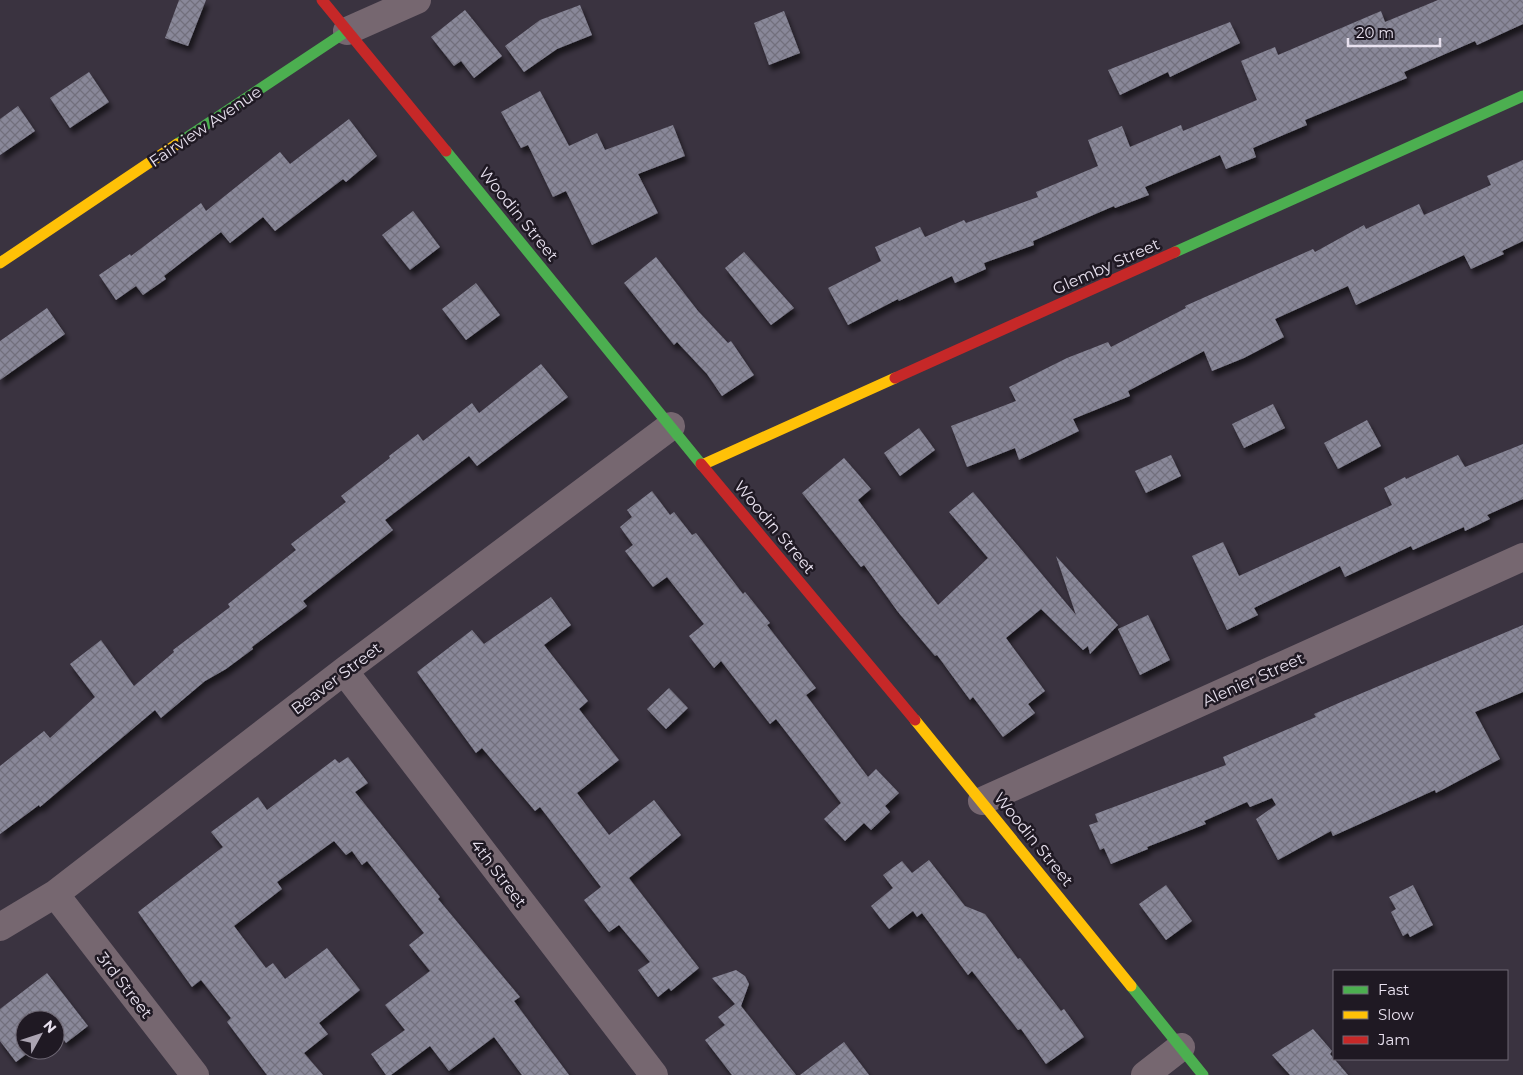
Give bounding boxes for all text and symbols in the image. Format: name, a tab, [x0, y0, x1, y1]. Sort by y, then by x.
scale bar	[1348, 15, 1440, 47]
text: 20 m	[1356, 23, 1394, 42]
street label: Fairview Avenue	[146, 82, 265, 171]
street label: Woodin Street	[475, 163, 563, 266]
street label: Glemby Street	[1050, 234, 1163, 299]
street label: Woodin Street	[730, 477, 819, 578]
street label: Beaver Street	[288, 638, 385, 718]
street label: Alenier Street	[1199, 648, 1307, 710]
street label: Woodin Street	[990, 788, 1078, 891]
street label: 4th Street	[467, 835, 531, 912]
street label: 3rd Street	[93, 948, 157, 1023]
legend	[1333, 970, 1508, 1060]
text: Fast	[1378, 980, 1409, 999]
text: Slow	[1378, 1005, 1414, 1024]
north arrow	[15, 1010, 65, 1060]
text: N	[39, 1017, 60, 1037]
text: Jam	[1377, 1030, 1410, 1049]

